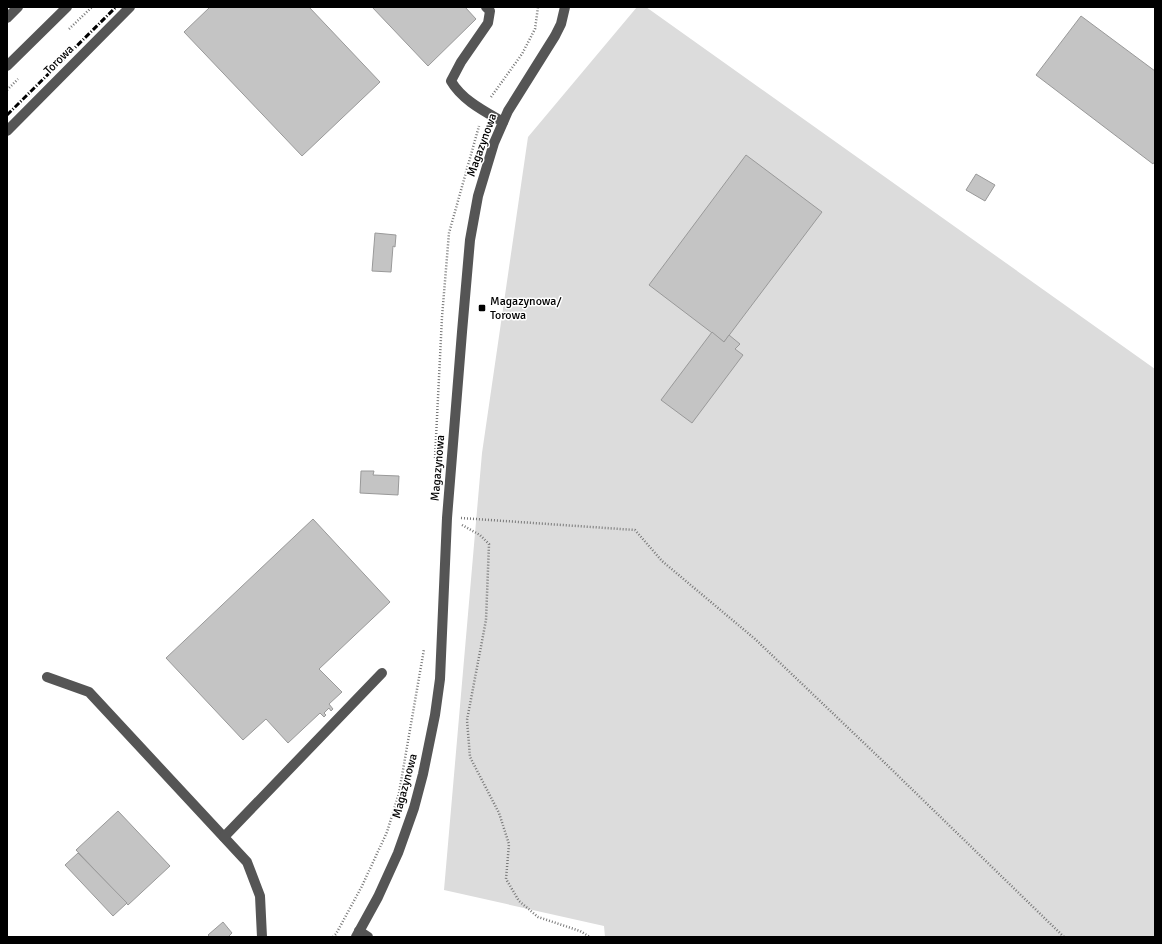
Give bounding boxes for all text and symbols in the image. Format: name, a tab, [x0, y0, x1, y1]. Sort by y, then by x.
street label: Torowa	[41, 42, 77, 78]
street label: Magazynowa	[464, 111, 500, 179]
place label: Magazynowa/ Torowa	[490, 294, 561, 323]
marker: Magazynowa/ Torowa	[477, 303, 487, 313]
street label: Magazynowa	[428, 434, 448, 502]
street label: Magazynowa	[389, 752, 421, 820]

